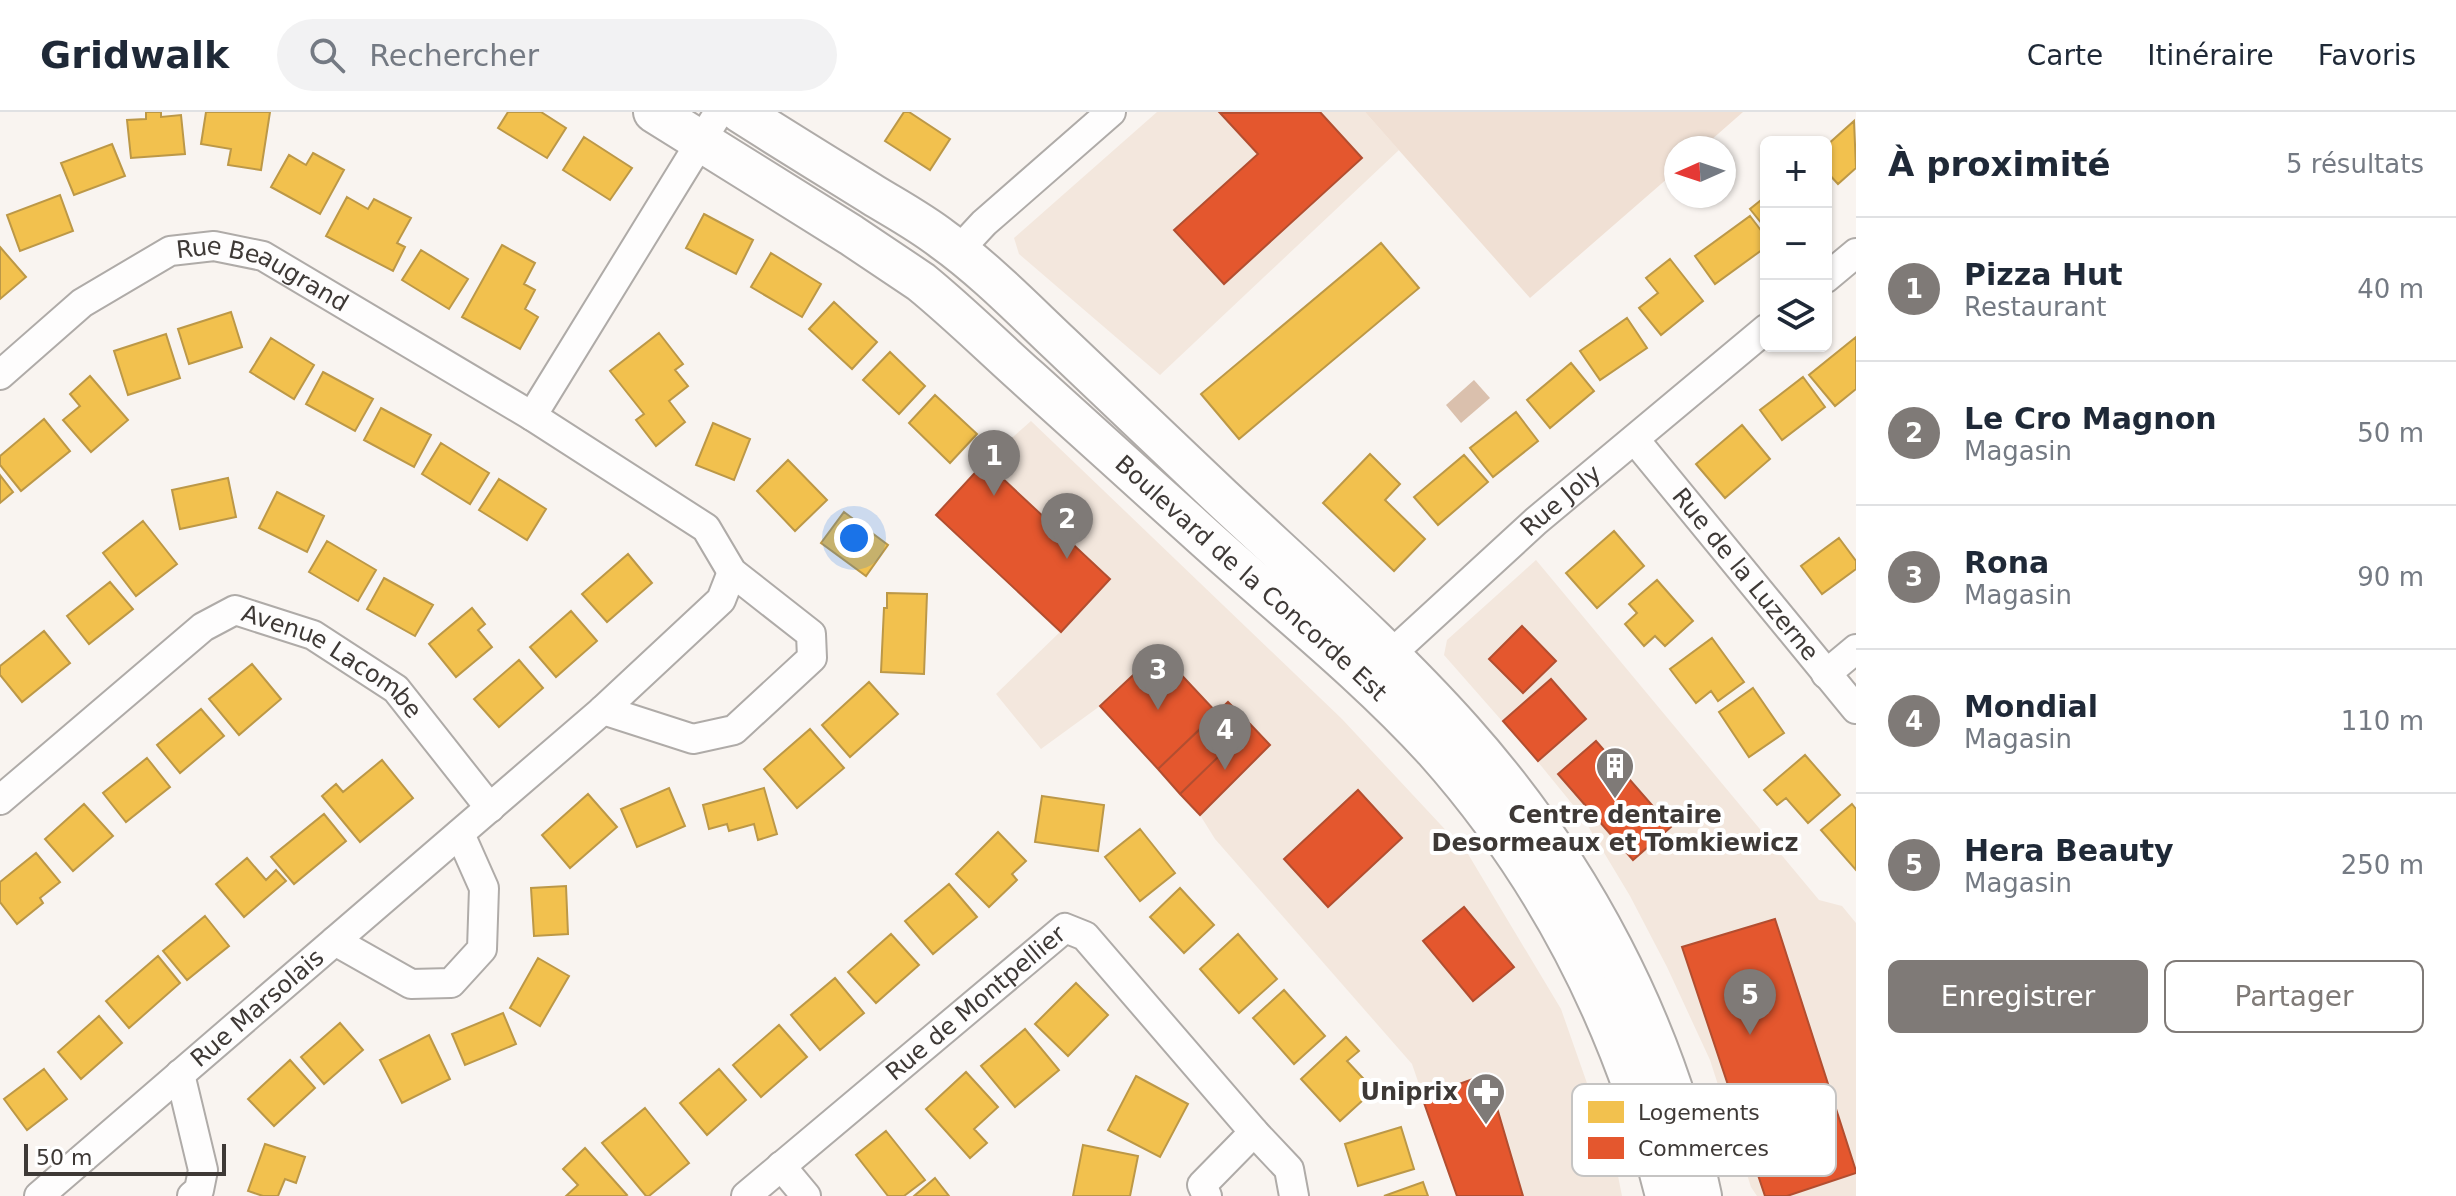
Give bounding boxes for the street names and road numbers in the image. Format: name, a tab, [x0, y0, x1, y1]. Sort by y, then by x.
street label: Rue Beaugrand	[175, 231, 353, 317]
street label: Boulevard de la Concorde Est	[1109, 450, 1393, 707]
street label: Rue Joly	[1515, 459, 1606, 542]
street label: Rue de la Luzerne	[1666, 483, 1824, 666]
street label: Avenue Lacombe	[238, 599, 428, 724]
street label: Rue de Montpellier	[880, 920, 1071, 1086]
street label: Rue Marsolais	[185, 943, 329, 1073]

